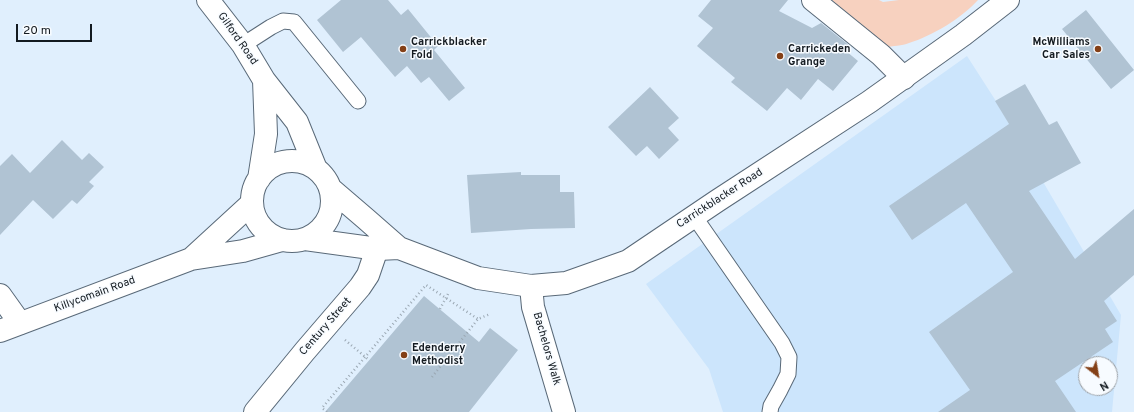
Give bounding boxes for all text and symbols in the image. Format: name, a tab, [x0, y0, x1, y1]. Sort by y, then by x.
street label: Gilford Road	[214, 10, 260, 68]
scale bar	[18, 16, 94, 42]
text: 20 m	[23, 23, 51, 39]
place label: Carrickblacker Fold	[411, 36, 487, 62]
place label: McWilliams Car Sales	[1032, 36, 1090, 62]
place label: Carrickeden Grange	[788, 43, 850, 69]
marker: Carrickblacker Fold	[398, 44, 408, 54]
marker: McWilliams Car Sales	[1093, 44, 1103, 54]
marker: Carrickeden Grange	[775, 51, 785, 61]
street label: Carrickblacker Road	[674, 166, 766, 232]
street label: Killycomain Road	[53, 274, 137, 316]
street label: Century Street	[297, 295, 355, 359]
street label: Bachelors Walk	[529, 311, 563, 387]
place label: Edenderry Methodist	[412, 342, 465, 368]
marker: Edenderry Methodist	[399, 350, 409, 360]
north arrow	[1078, 356, 1118, 396]
text: N	[1097, 377, 1111, 393]

